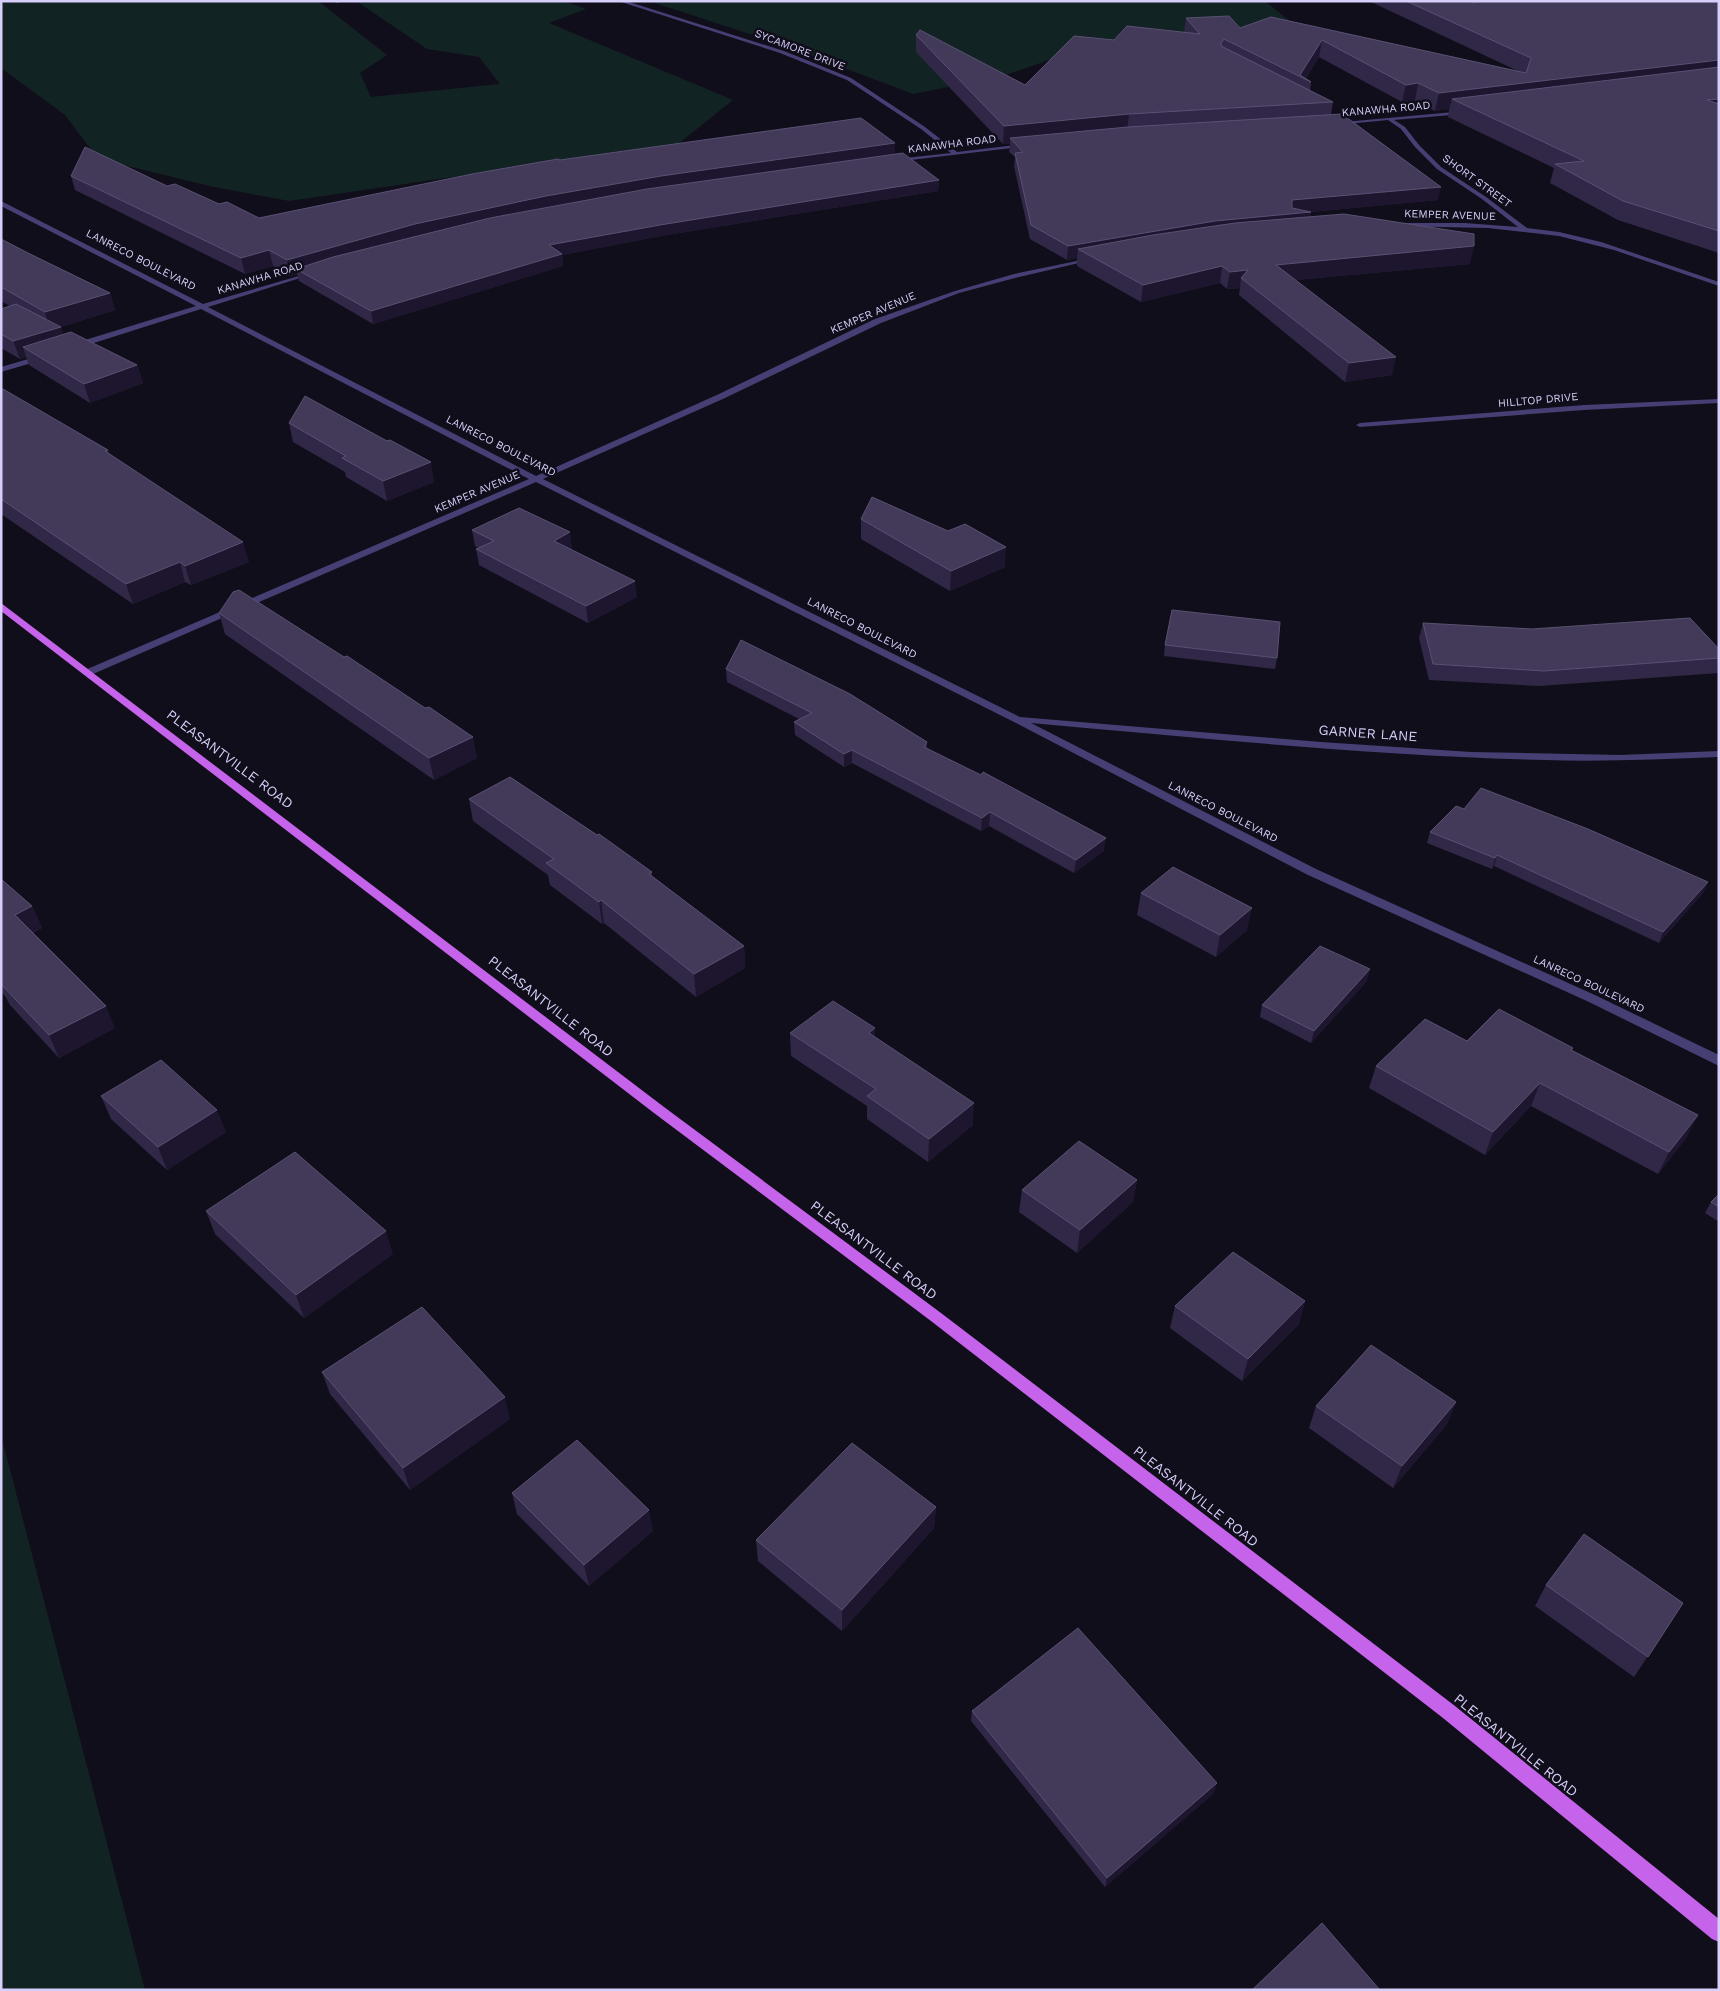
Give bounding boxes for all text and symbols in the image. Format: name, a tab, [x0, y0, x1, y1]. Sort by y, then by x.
street label: SYCAMORE DRIVE	[753, 27, 847, 73]
street label: KANAWHA ROAD	[1341, 99, 1431, 119]
street label: KANAWHA ROAD	[907, 132, 997, 156]
street label: SHORT STREET	[1440, 152, 1514, 211]
street label: KEMPER AVENUE	[1404, 207, 1496, 223]
street label: LANRECO BOULEVARD	[84, 227, 198, 293]
street label: KANAWHA ROAD	[216, 259, 305, 297]
street label: KEMPER AVENUE	[828, 289, 918, 337]
street label: HILLTOP DRIVE	[1497, 390, 1579, 410]
street label: LANRECO BOULEVARD	[444, 413, 558, 479]
street label: KEMPER AVENUE	[432, 468, 522, 516]
street label: LANRECO BOULEVARD	[805, 595, 919, 661]
street label: PLEASANTVILLE ROAD	[164, 706, 296, 812]
street label: GARNER LANE	[1318, 722, 1418, 744]
street label: LANRECO BOULEVARD	[1166, 779, 1280, 845]
street label: PLEASANTVILLE ROAD	[485, 952, 617, 1060]
street label: LANRECO BOULEVARD	[1531, 952, 1647, 1016]
street label: PLEASANTVILLE ROAD	[808, 1197, 940, 1303]
street label: PLEASANTVILLE ROAD	[1130, 1442, 1262, 1550]
street label: PLEASANTVILLE ROAD	[1451, 1690, 1581, 1800]

